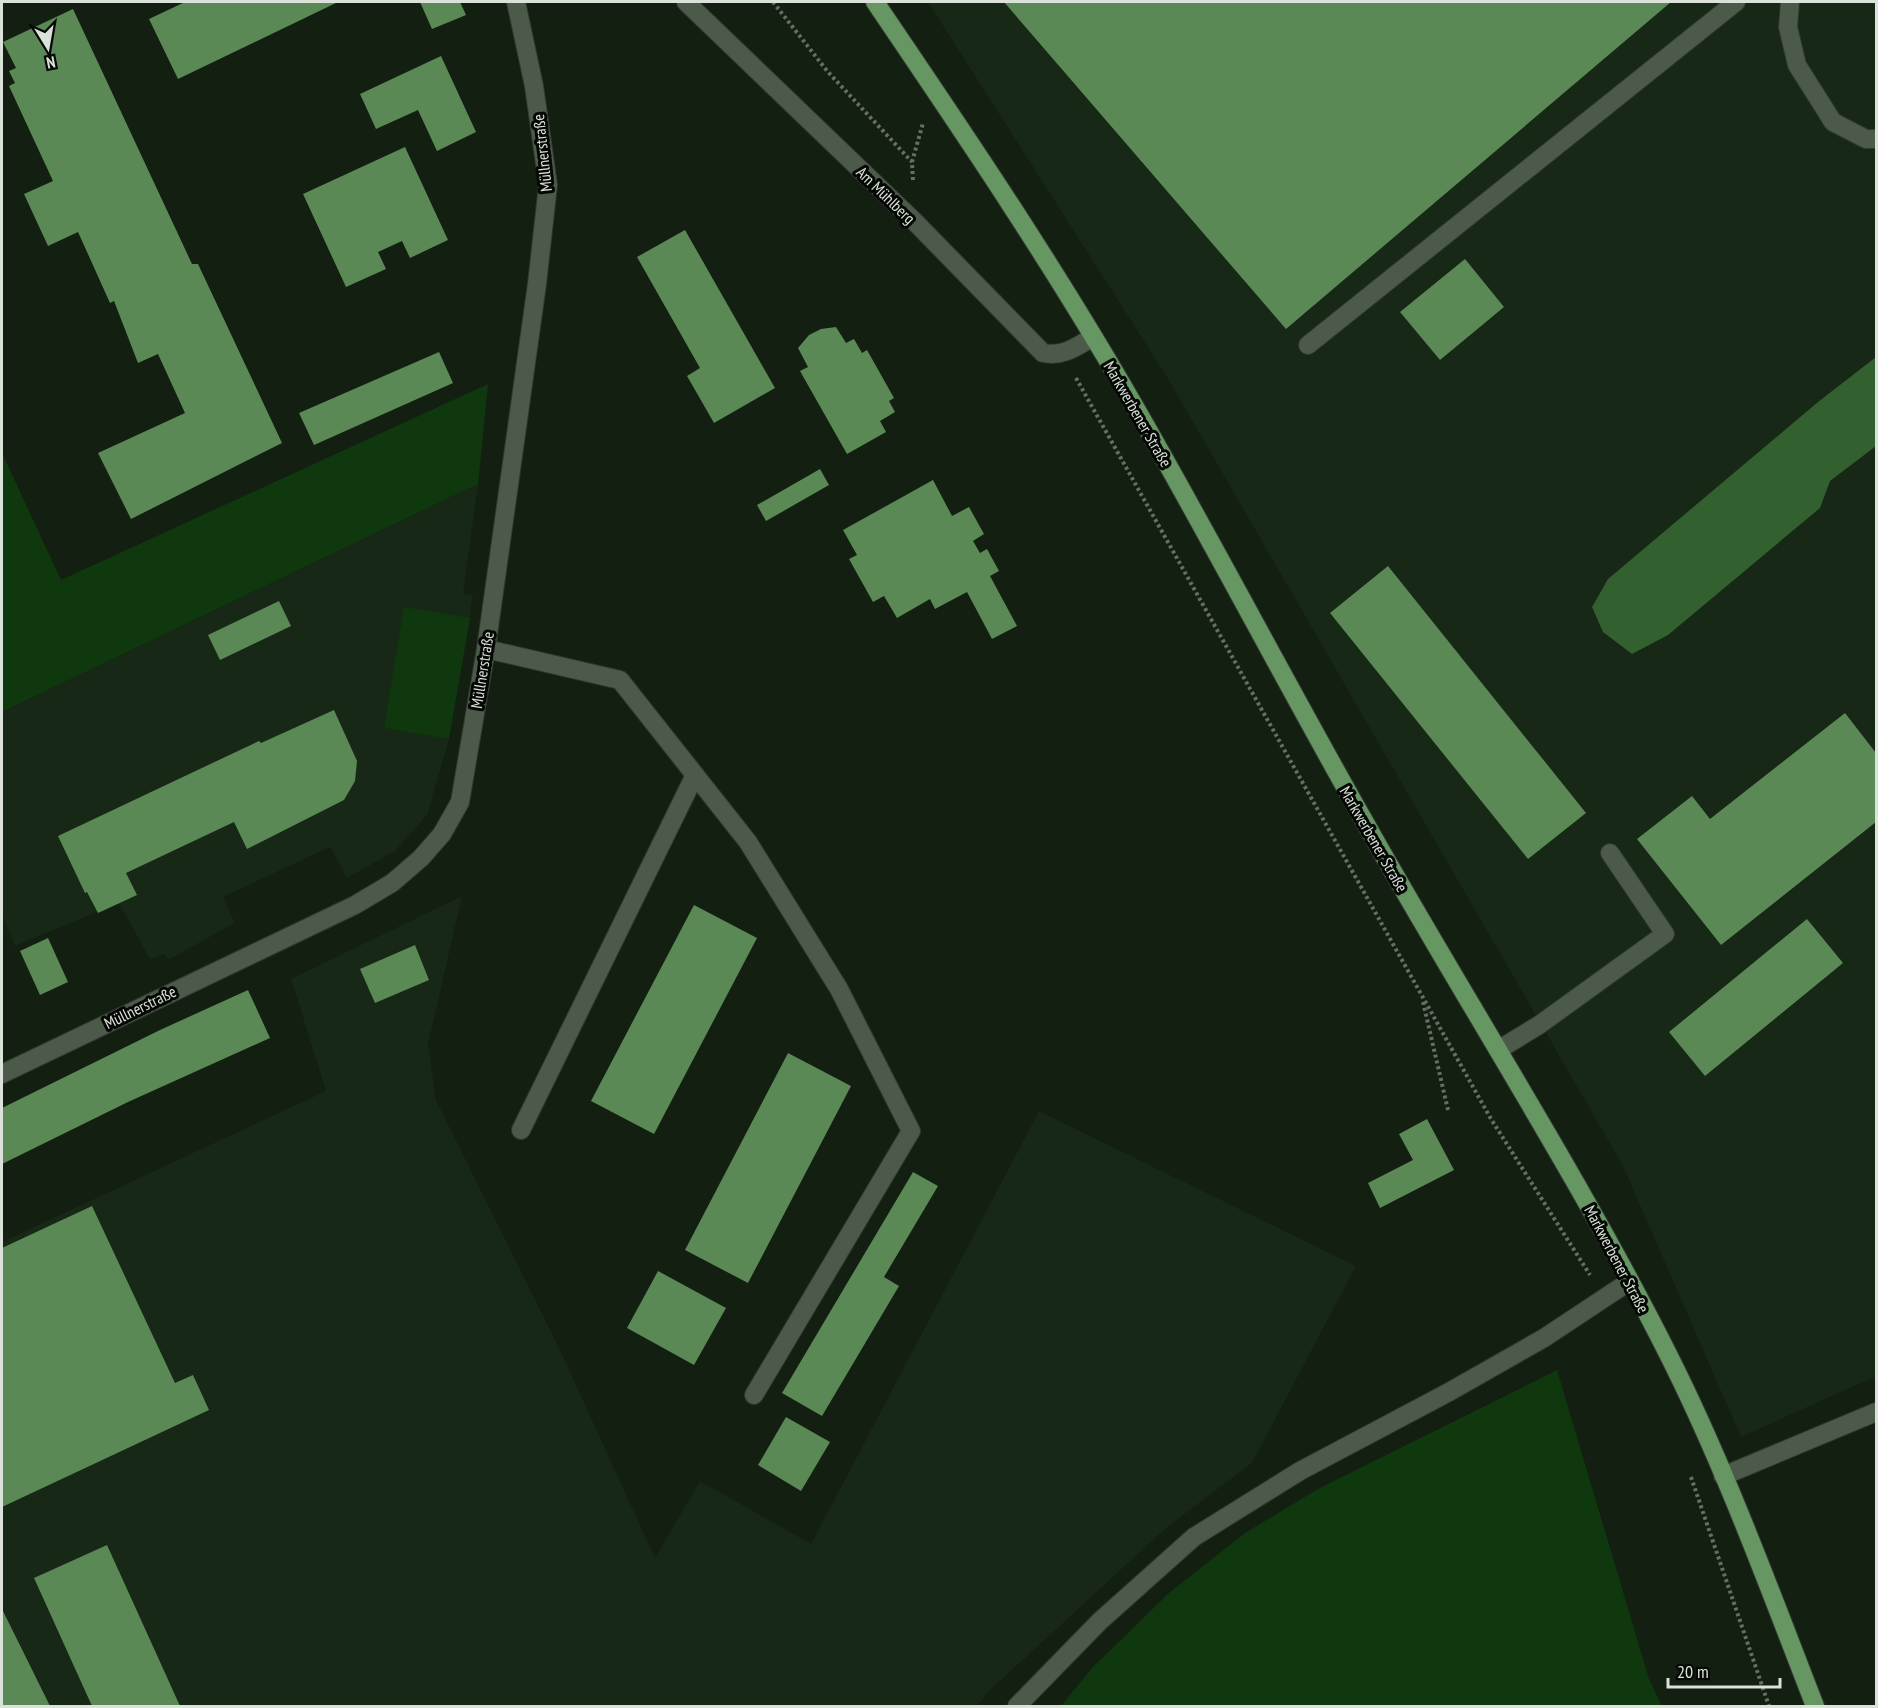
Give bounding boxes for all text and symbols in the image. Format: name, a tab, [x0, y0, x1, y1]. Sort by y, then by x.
north arrow	[18, 18, 78, 78]
text: N	[45, 52, 57, 73]
street label: Müllnerstraße	[528, 113, 556, 193]
street label: Am Mühlberg	[852, 162, 920, 228]
street label: Markwerbener Straße	[1100, 358, 1176, 470]
street label: Müllnerstraße	[466, 630, 498, 710]
street label: Markwerbener Straße	[1336, 783, 1412, 895]
street label: Müllnerstraße	[101, 981, 179, 1033]
street label: Markwerbener Straße	[1580, 1202, 1654, 1316]
scale bar	[1668, 1651, 1780, 1689]
text: 20 m	[1677, 1660, 1709, 1683]

